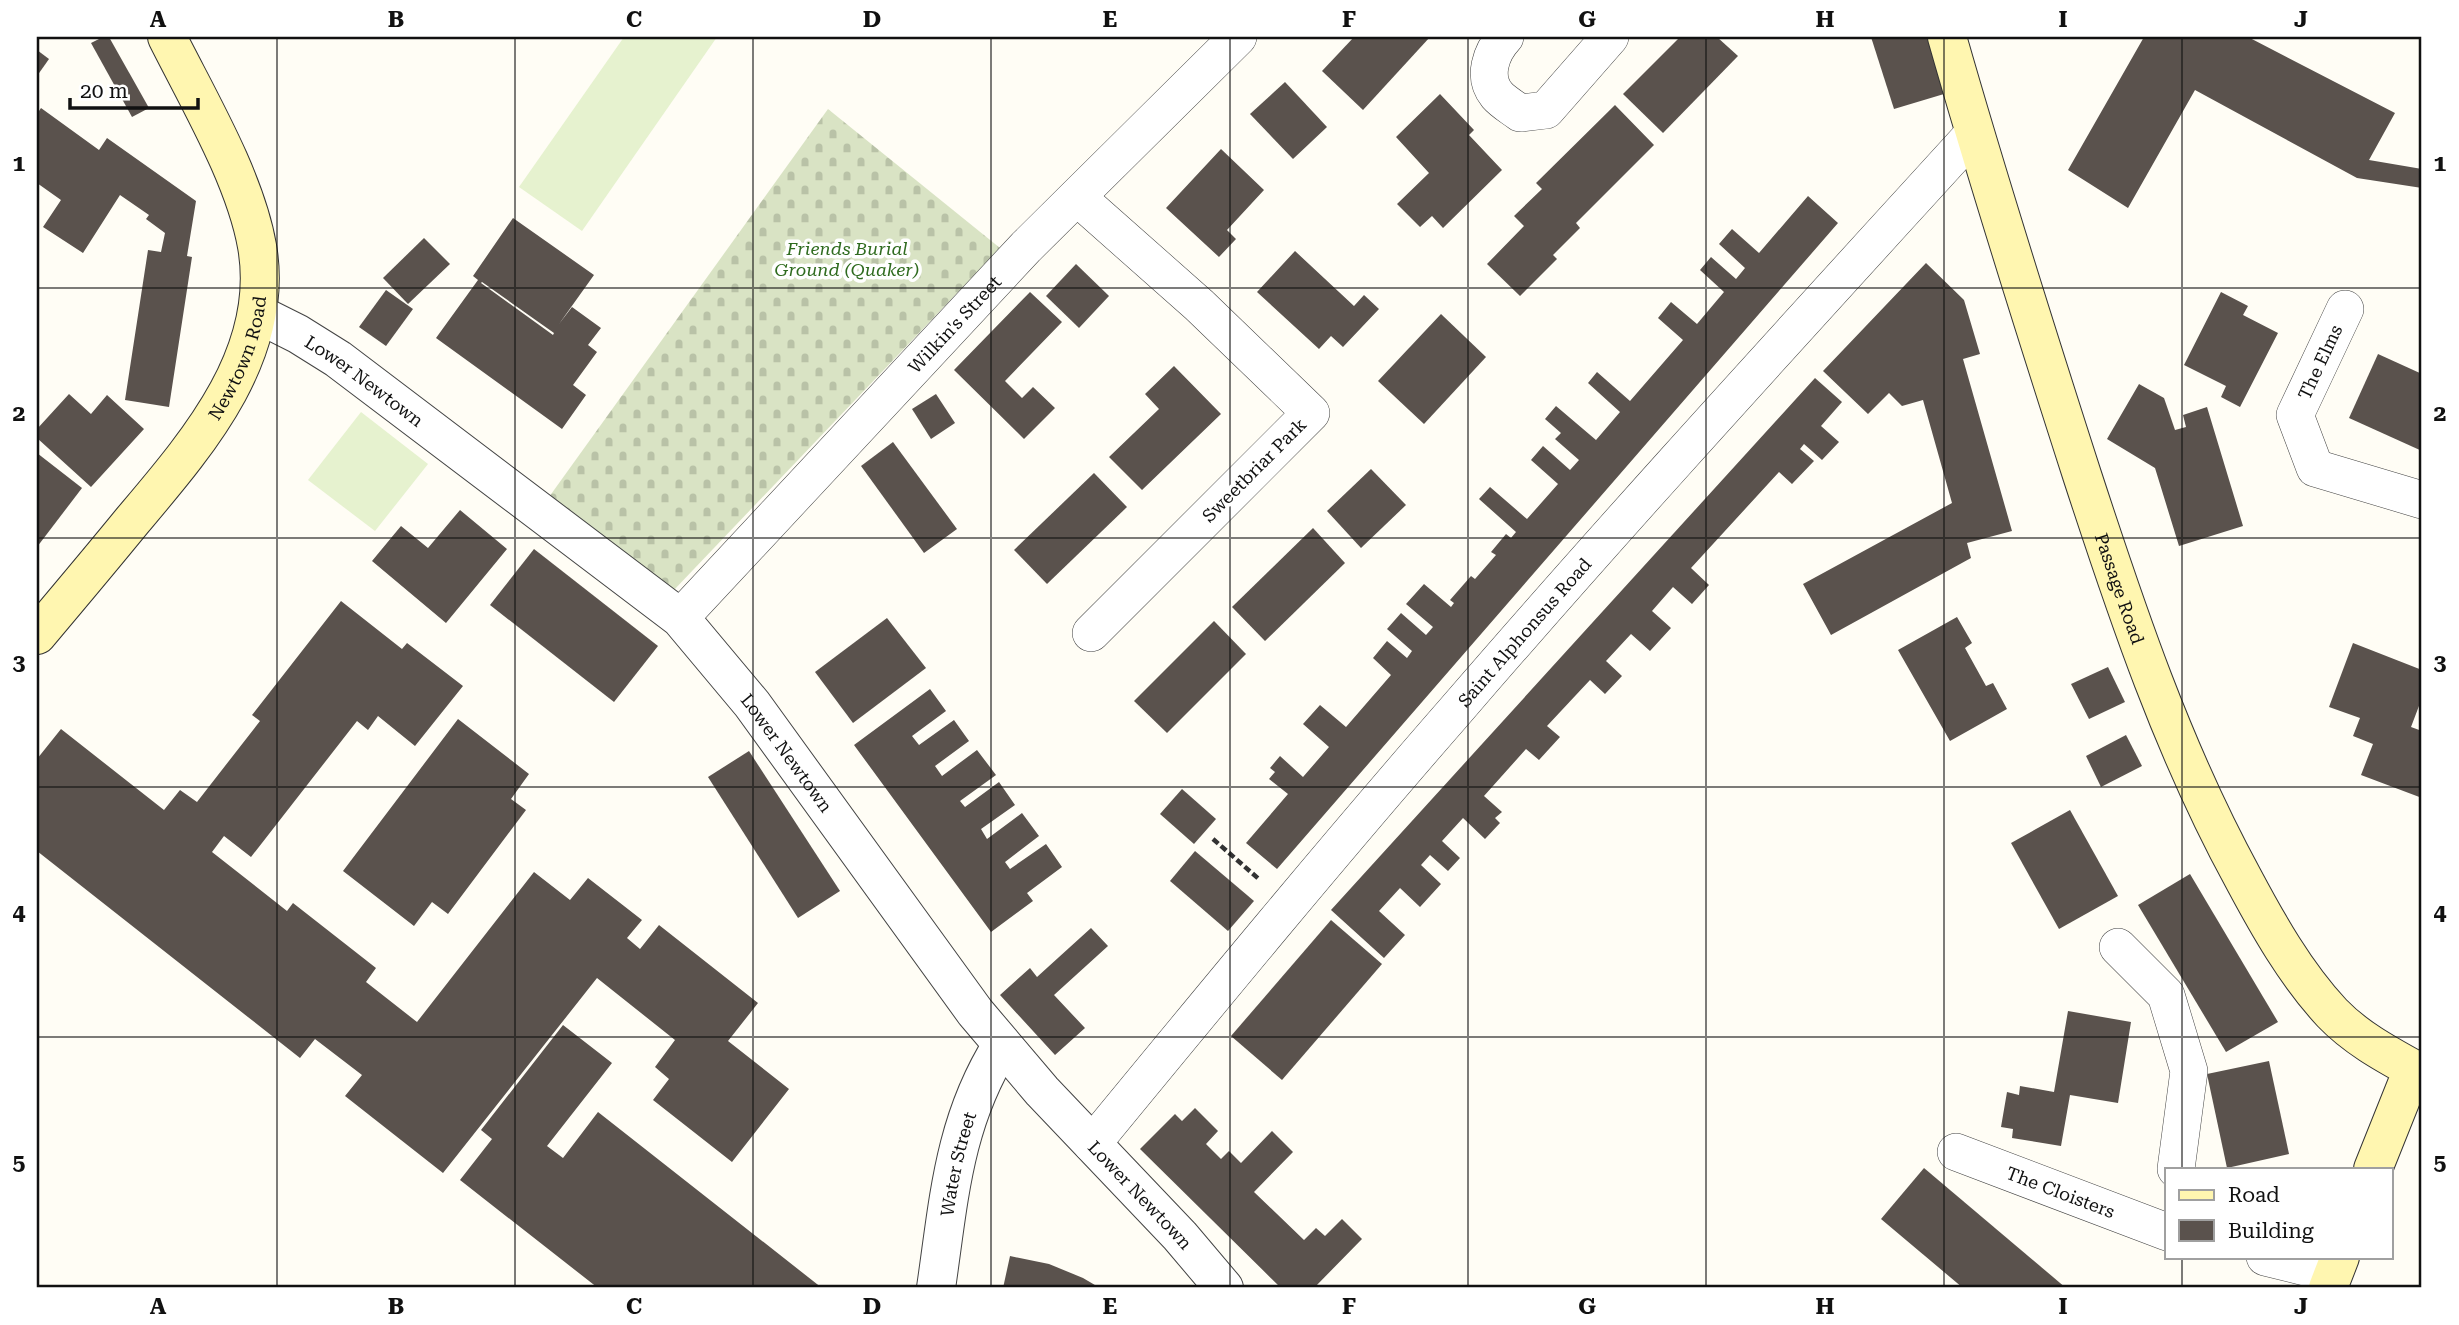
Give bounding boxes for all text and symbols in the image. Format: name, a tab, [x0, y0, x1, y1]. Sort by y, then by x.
text: A	[150, 6, 167, 33]
text: B	[388, 6, 404, 33]
text: C	[626, 6, 642, 33]
text: D	[863, 6, 881, 33]
text: E	[1103, 6, 1117, 33]
text: F	[1342, 6, 1356, 33]
text: G	[1578, 6, 1596, 33]
text: H	[1816, 6, 1835, 33]
text: I	[2058, 6, 2068, 33]
text: J	[2294, 6, 2308, 33]
scale bar	[70, 66, 198, 110]
text: 20 m	[80, 79, 128, 103]
text: 1	[13, 150, 26, 177]
text: 1	[2434, 150, 2447, 177]
park label: Friends Burial Ground (Quaker)	[775, 238, 919, 280]
street label: Wilkin's Street	[904, 271, 1005, 377]
street label: Newtown Road	[203, 294, 270, 424]
street label: The Elms	[2294, 321, 2346, 403]
street label: Lower Newtown	[301, 331, 428, 431]
text: 2	[13, 400, 25, 427]
text: 2	[2434, 400, 2446, 427]
street label: Sweetbriar Park	[1198, 414, 1310, 526]
street label: Passage Road	[2091, 530, 2149, 647]
street label: Saint Alphonsus Road	[1453, 553, 1595, 711]
text: 3	[13, 649, 26, 676]
text: 3	[2434, 649, 2447, 676]
street label: Lower Newtown	[737, 689, 837, 816]
text: 4	[13, 899, 26, 926]
text: 4	[2434, 899, 2447, 926]
street label: Water Street	[936, 1108, 980, 1218]
street label: Lower Newtown	[1084, 1136, 1197, 1254]
text: 5	[13, 1149, 26, 1176]
text: 5	[2434, 1149, 2447, 1176]
street label: The Cloisters	[2003, 1162, 2118, 1222]
legend	[2165, 1168, 2392, 1258]
text: Road	[2228, 1183, 2280, 1207]
text: Building	[2228, 1219, 2314, 1243]
text: A	[150, 1293, 167, 1320]
text: B	[388, 1293, 404, 1320]
text: C	[626, 1293, 642, 1320]
text: D	[863, 1293, 881, 1320]
text: E	[1103, 1293, 1117, 1320]
text: F	[1342, 1293, 1356, 1320]
text: G	[1578, 1293, 1596, 1320]
text: H	[1816, 1293, 1835, 1320]
text: I	[2058, 1293, 2068, 1320]
text: J	[2294, 1293, 2308, 1320]

